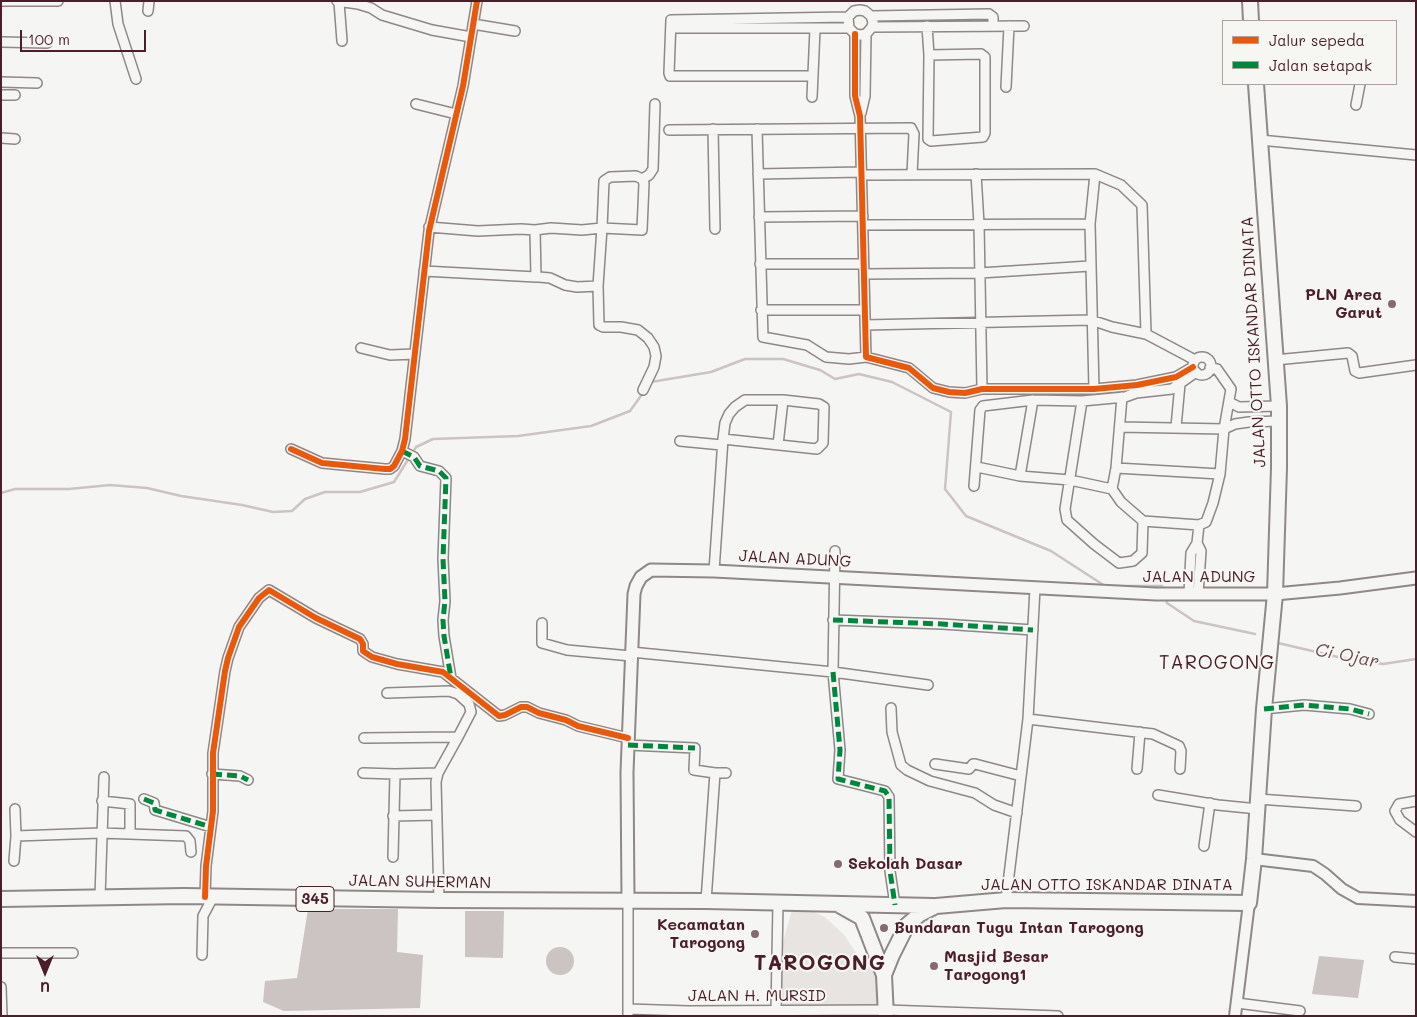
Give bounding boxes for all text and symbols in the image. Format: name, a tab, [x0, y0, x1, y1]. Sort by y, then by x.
scale bar	[22, 20, 149, 52]
legend	[1222, 20, 1397, 85]
text: 100 m	[28, 29, 70, 49]
text: Jalur sepeda	[1269, 30, 1365, 50]
text: Jalan setapak	[1269, 55, 1372, 75]
street label: JALAN OTTO ISKANDAR DINATA	[1238, 216, 1270, 468]
place label: PLN Area Garut	[1305, 285, 1382, 323]
marker: PLN Area Garut	[1386, 298, 1398, 310]
street label: JALAN ADUNG	[738, 546, 852, 572]
street label: JALAN ADUNG	[1143, 567, 1255, 587]
water label: Ci Ojar	[1313, 639, 1381, 673]
district label: TAROGONG	[1158, 652, 1276, 674]
place label: Sekolah Dasar	[848, 854, 963, 874]
marker: Sekolah Dasar	[832, 858, 844, 870]
street label: JALAN SUHERMAN	[349, 871, 491, 893]
street label: JALAN OTTO ISKANDAR DINATA	[981, 875, 1233, 895]
road number: 345	[296, 886, 334, 912]
place label: Kecamatan Tarogong	[657, 915, 745, 953]
place label: Bundaran Tugu Intan Tarogong	[894, 918, 1144, 938]
marker: Bundaran Tugu Intan Tarogong	[878, 922, 890, 934]
marker: Kecamatan Tarogong	[749, 928, 761, 940]
north arrow	[20, 947, 70, 997]
place label: Masjid Besar Tarogong1	[944, 947, 1049, 985]
district label: TAROGONG	[753, 951, 887, 977]
marker: Masjid Besar Tarogong1	[928, 960, 940, 972]
text: U	[40, 978, 50, 997]
street label: JALAN H. MURSID	[688, 986, 826, 1006]

